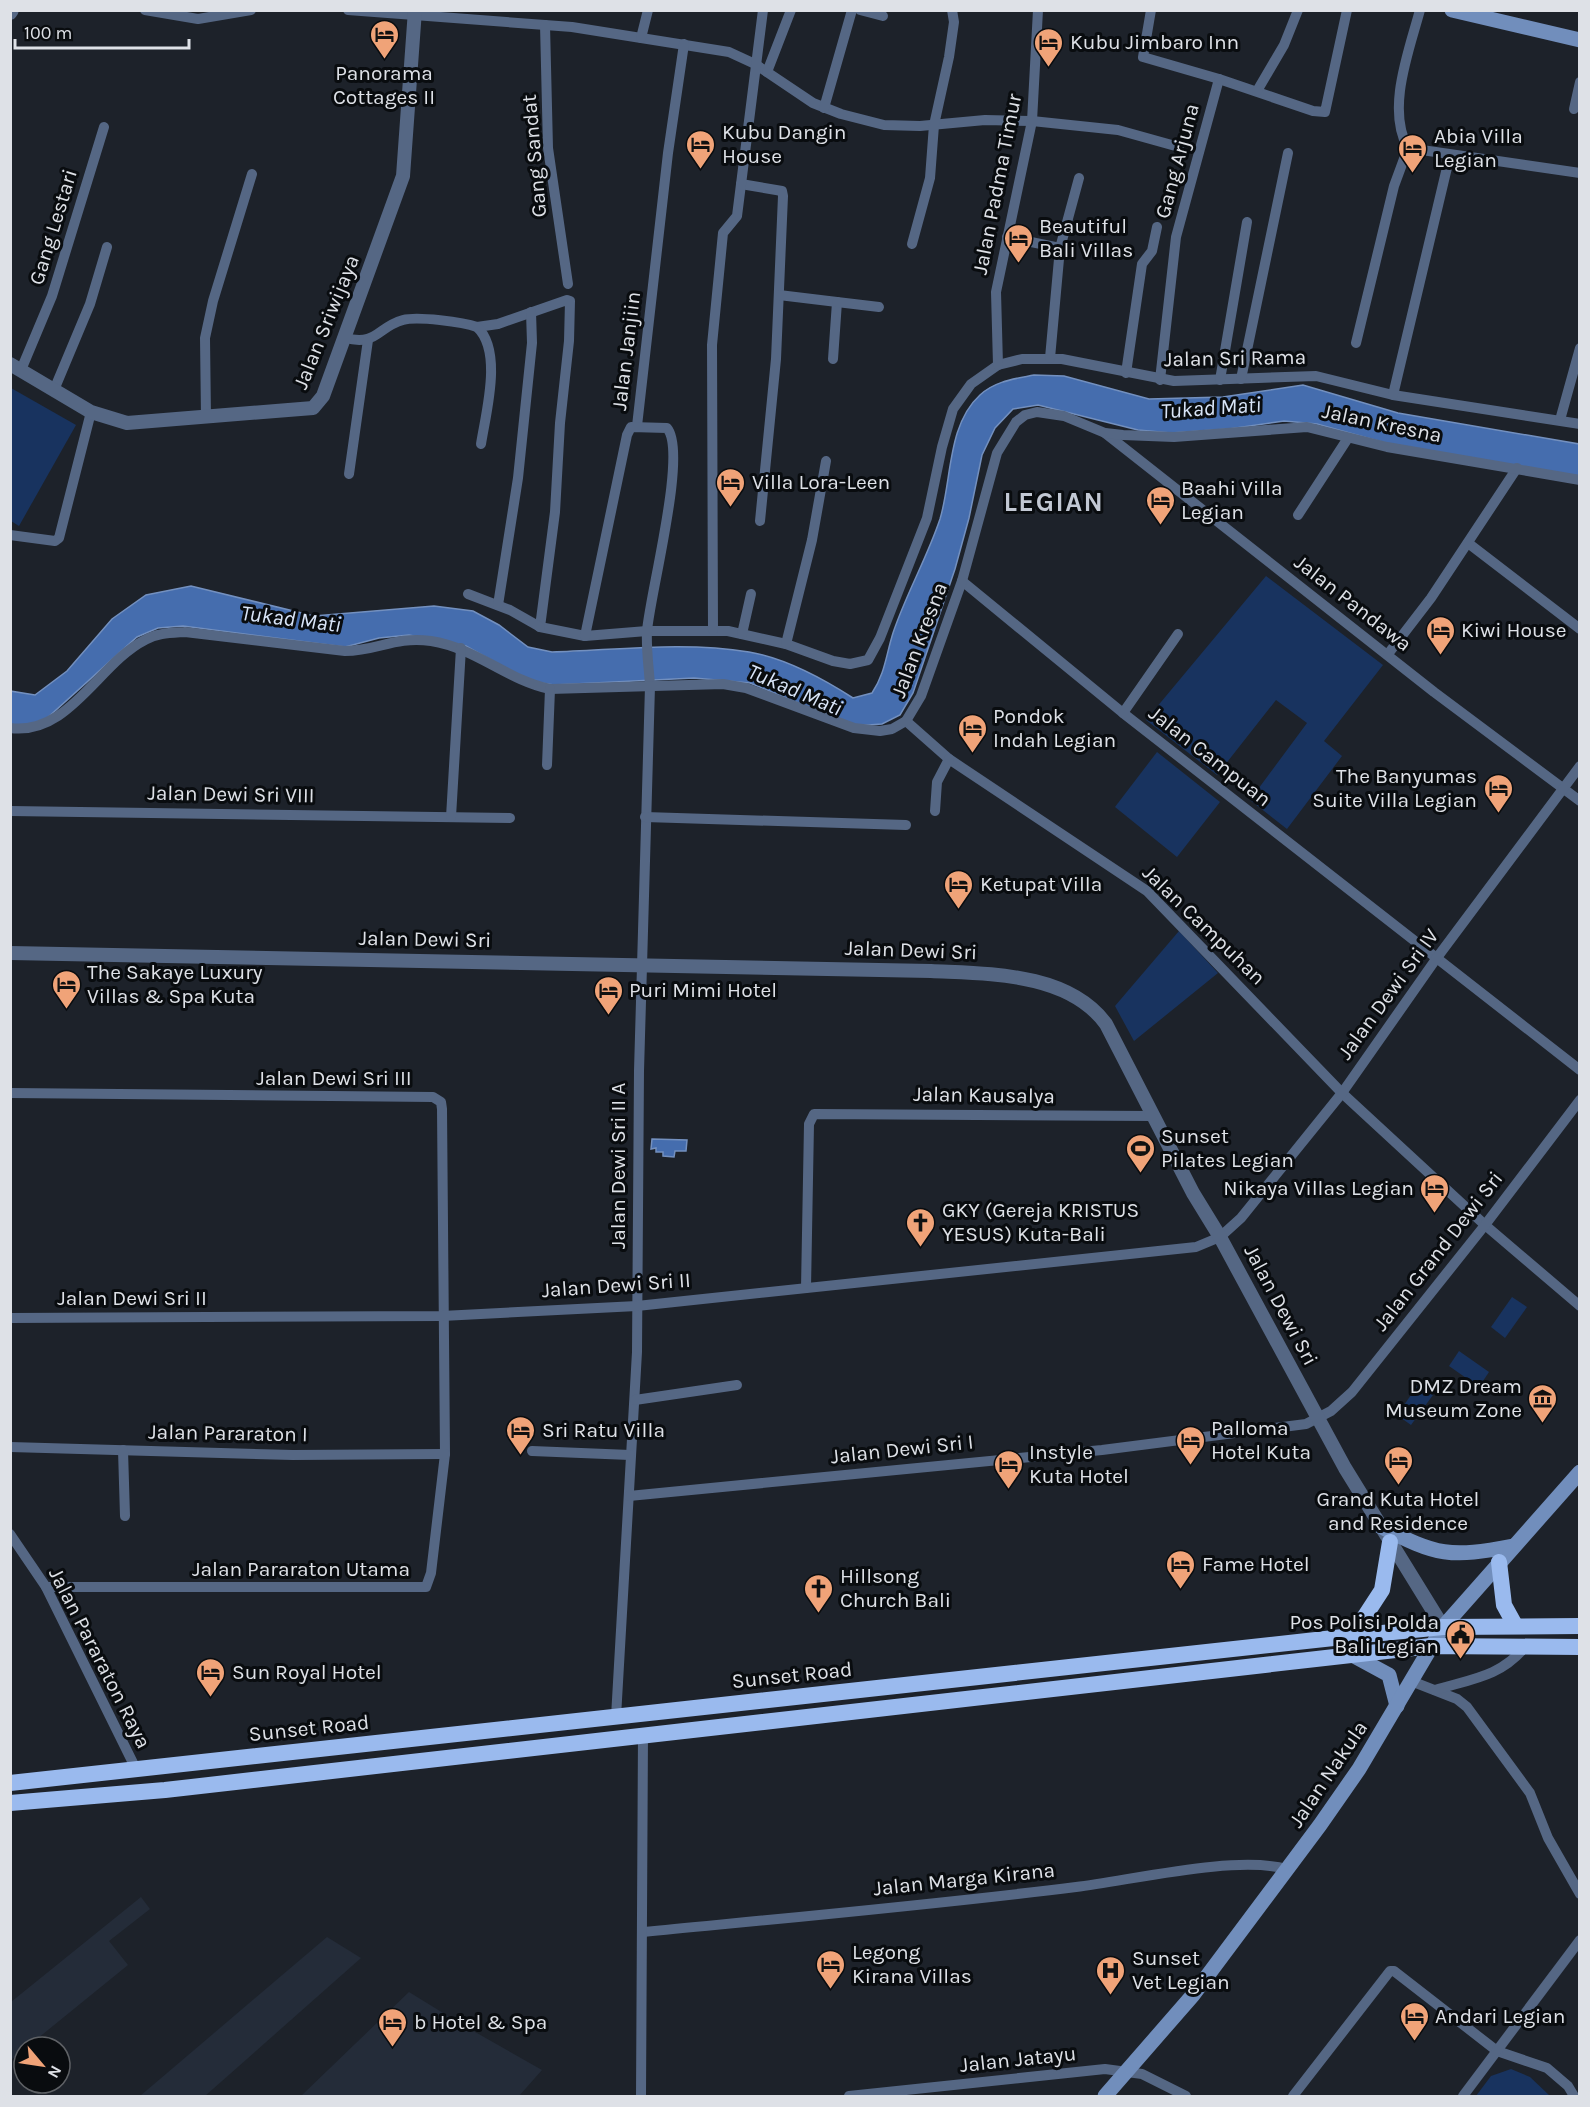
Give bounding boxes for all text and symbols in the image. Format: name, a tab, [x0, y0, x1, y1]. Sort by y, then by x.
scale bar	[15, 12, 189, 50]
hotel icon: Panorama Cottages II	[368, 18, 400, 60]
text: 100 m	[24, 22, 72, 44]
hotel icon: Kubu Jimbaro Inn	[1033, 26, 1065, 68]
place label: Kubu Jimbaro Inn	[1070, 30, 1239, 54]
place label: Panorama Cottages II	[333, 61, 435, 109]
street label: Jalan Padma Timur	[968, 91, 1026, 276]
street label: Gang Sandat	[517, 93, 551, 219]
street label: Gang Arjuna	[1150, 101, 1204, 221]
place label: Kubu Dangin House	[722, 120, 847, 168]
place label: Abia Villa Legian	[1434, 124, 1523, 172]
hotel icon: Kubu Dangin House	[685, 128, 717, 170]
hotel icon: Abia Villa Legian	[1397, 132, 1429, 174]
street label: Gang Lestari	[24, 166, 82, 288]
place label: Beautiful Bali Villas	[1039, 214, 1133, 262]
hotel icon: Beautiful Bali Villas	[1002, 222, 1034, 264]
street label: Jalan Sriwijaya	[288, 251, 364, 393]
street label: Jalan Janjiin	[607, 290, 645, 412]
street label: Jalan Sri Rama	[1164, 345, 1306, 371]
water label: Tukad Mati	[1160, 392, 1262, 424]
street label: Jalan Kresna	[1320, 399, 1444, 447]
hotel icon: Villa Lora-Leen	[715, 466, 747, 508]
place label: Villa Lora-Leen	[752, 470, 890, 494]
place label: Baahi Villa Legian	[1181, 476, 1282, 524]
hotel icon: Baahi Villa Legian	[1144, 484, 1176, 526]
district label: LEGIAN	[1004, 486, 1104, 518]
street label: Jalan Pandawa	[1290, 550, 1416, 656]
street label: Jalan Kresna	[886, 579, 952, 701]
water label: Tukad Mati	[240, 600, 343, 638]
hotel icon: Kiwi House	[1424, 614, 1456, 656]
place label: Kiwi House	[1461, 618, 1567, 642]
water label: Tukad Mati	[744, 658, 846, 722]
street label: Jalan Campuan	[1144, 701, 1276, 811]
place label: Pondok Indah Legian	[993, 704, 1116, 752]
hotel icon: Pondok Indah Legian	[956, 712, 988, 754]
place label: The Banyumas Suite Villa Legian	[1312, 764, 1477, 812]
hotel icon: The Banyumas Suite Villa Legian	[1482, 772, 1514, 814]
street label: Jalan Dewi Sri VIII	[147, 781, 315, 807]
street label: Jalan Campuhan	[1138, 860, 1270, 990]
hotel icon: Ketupat Villa	[943, 868, 975, 910]
place label: Ketupat Villa	[980, 872, 1102, 896]
street label: Jalan Dewi Sri IV	[1333, 924, 1444, 1064]
street label: Jalan Dewi Sri	[358, 926, 492, 952]
street label: Jalan Dewi Sri	[844, 936, 978, 964]
place label: The Sakaye Luxury Villas & Spa Kuta	[87, 960, 263, 1008]
hotel icon: The Sakaye Luxury Villas & Spa Kuta	[50, 968, 82, 1010]
hotel icon: Puri Mimi Hotel	[592, 974, 624, 1016]
place label: Puri Mimi Hotel	[629, 978, 777, 1002]
street label: Jalan Dewi Sri III	[256, 1066, 412, 1090]
street label: Jalan Kausalya	[913, 1082, 1055, 1108]
street label: Jalan Dewi Sri II A	[606, 1083, 630, 1249]
place label: Sunset Pilates Legian	[1161, 1124, 1294, 1172]
sports icon: Sunset Pilates Legian	[1124, 1132, 1156, 1174]
street label: Jalan Grand Dewi Sri	[1368, 1167, 1508, 1335]
hotel icon: Nikaya Villas Legian	[1419, 1172, 1451, 1214]
place label: Nikaya Villas Legian	[1223, 1176, 1414, 1200]
place label: GKY (Gereja KRISTUS YESUS) Kuta-Bali	[942, 1198, 1139, 1246]
church icon: GKY (Gereja KRISTUS YESUS) Kuta-Bali	[905, 1206, 937, 1248]
street label: Jalan Dewi Sri	[1239, 1241, 1323, 1369]
street label: Jalan Dewi Sri II	[541, 1268, 691, 1302]
street label: Jalan Dewi Sri II	[57, 1286, 207, 1310]
place label: DMZ Dream Museum Zone	[1385, 1374, 1522, 1422]
museum icon: DMZ Dream Museum Zone	[1527, 1382, 1559, 1424]
hotel icon: Sri Ratu Villa	[505, 1414, 537, 1456]
place label: Palloma Hotel Kuta	[1211, 1416, 1311, 1464]
place label: Sri Ratu Villa	[542, 1418, 665, 1442]
street label: Jalan Pararaton I	[148, 1420, 308, 1446]
hotel icon: Palloma Hotel Kuta	[1174, 1424, 1206, 1466]
street label: Jalan Dewi Sri I	[829, 1430, 975, 1468]
place label: Instyle Kuta Hotel	[1029, 1440, 1129, 1488]
hotel icon: Grand Kuta Hotel and Residence	[1382, 1444, 1414, 1486]
hotel icon: Instyle Kuta Hotel	[992, 1448, 1024, 1490]
place label: Grand Kuta Hotel and Residence	[1317, 1487, 1479, 1535]
hotel icon: Fame Hotel	[1165, 1548, 1197, 1590]
place label: Fame Hotel	[1202, 1552, 1310, 1576]
street label: Jalan Pararaton Utama	[192, 1557, 410, 1581]
street label: Jalan Pararaton Raya	[44, 1564, 156, 1752]
place label: Hillsong Church Bali	[840, 1564, 951, 1612]
church icon: Hillsong Church Bali	[803, 1572, 835, 1614]
place label: Pos Polisi Polda Bali Legian	[1289, 1610, 1439, 1658]
public building icon: Pos Polisi Polda Bali Legian	[1444, 1618, 1476, 1660]
hotel icon: Sun Royal Hotel	[195, 1656, 227, 1698]
street label: Sunset Road	[731, 1657, 853, 1693]
place label: Sun Royal Hotel	[232, 1660, 382, 1684]
street label: Sunset Road	[248, 1710, 370, 1746]
street label: Jalan Nakula	[1284, 1716, 1372, 1832]
street label: Jalan Marga Kirana	[872, 1858, 1056, 1900]
place label: Legong Kirana Villas	[852, 1940, 972, 1988]
place label: Sunset Vet Legian	[1132, 1946, 1230, 1994]
hotel icon: Legong Kirana Villas	[815, 1948, 847, 1990]
hospital icon: Sunset Vet Legian	[1095, 1954, 1127, 1996]
hotel icon: Andari Legian	[1398, 2000, 1430, 2042]
place label: Andari Legian	[1435, 2004, 1566, 2028]
hotel icon: b Hotel & Spa	[377, 2006, 409, 2048]
place label: b Hotel & Spa	[414, 2010, 547, 2034]
north arrow	[12, 2035, 72, 2095]
street label: Jalan Jatayu	[959, 2041, 1077, 2077]
text: N	[44, 2062, 66, 2082]

